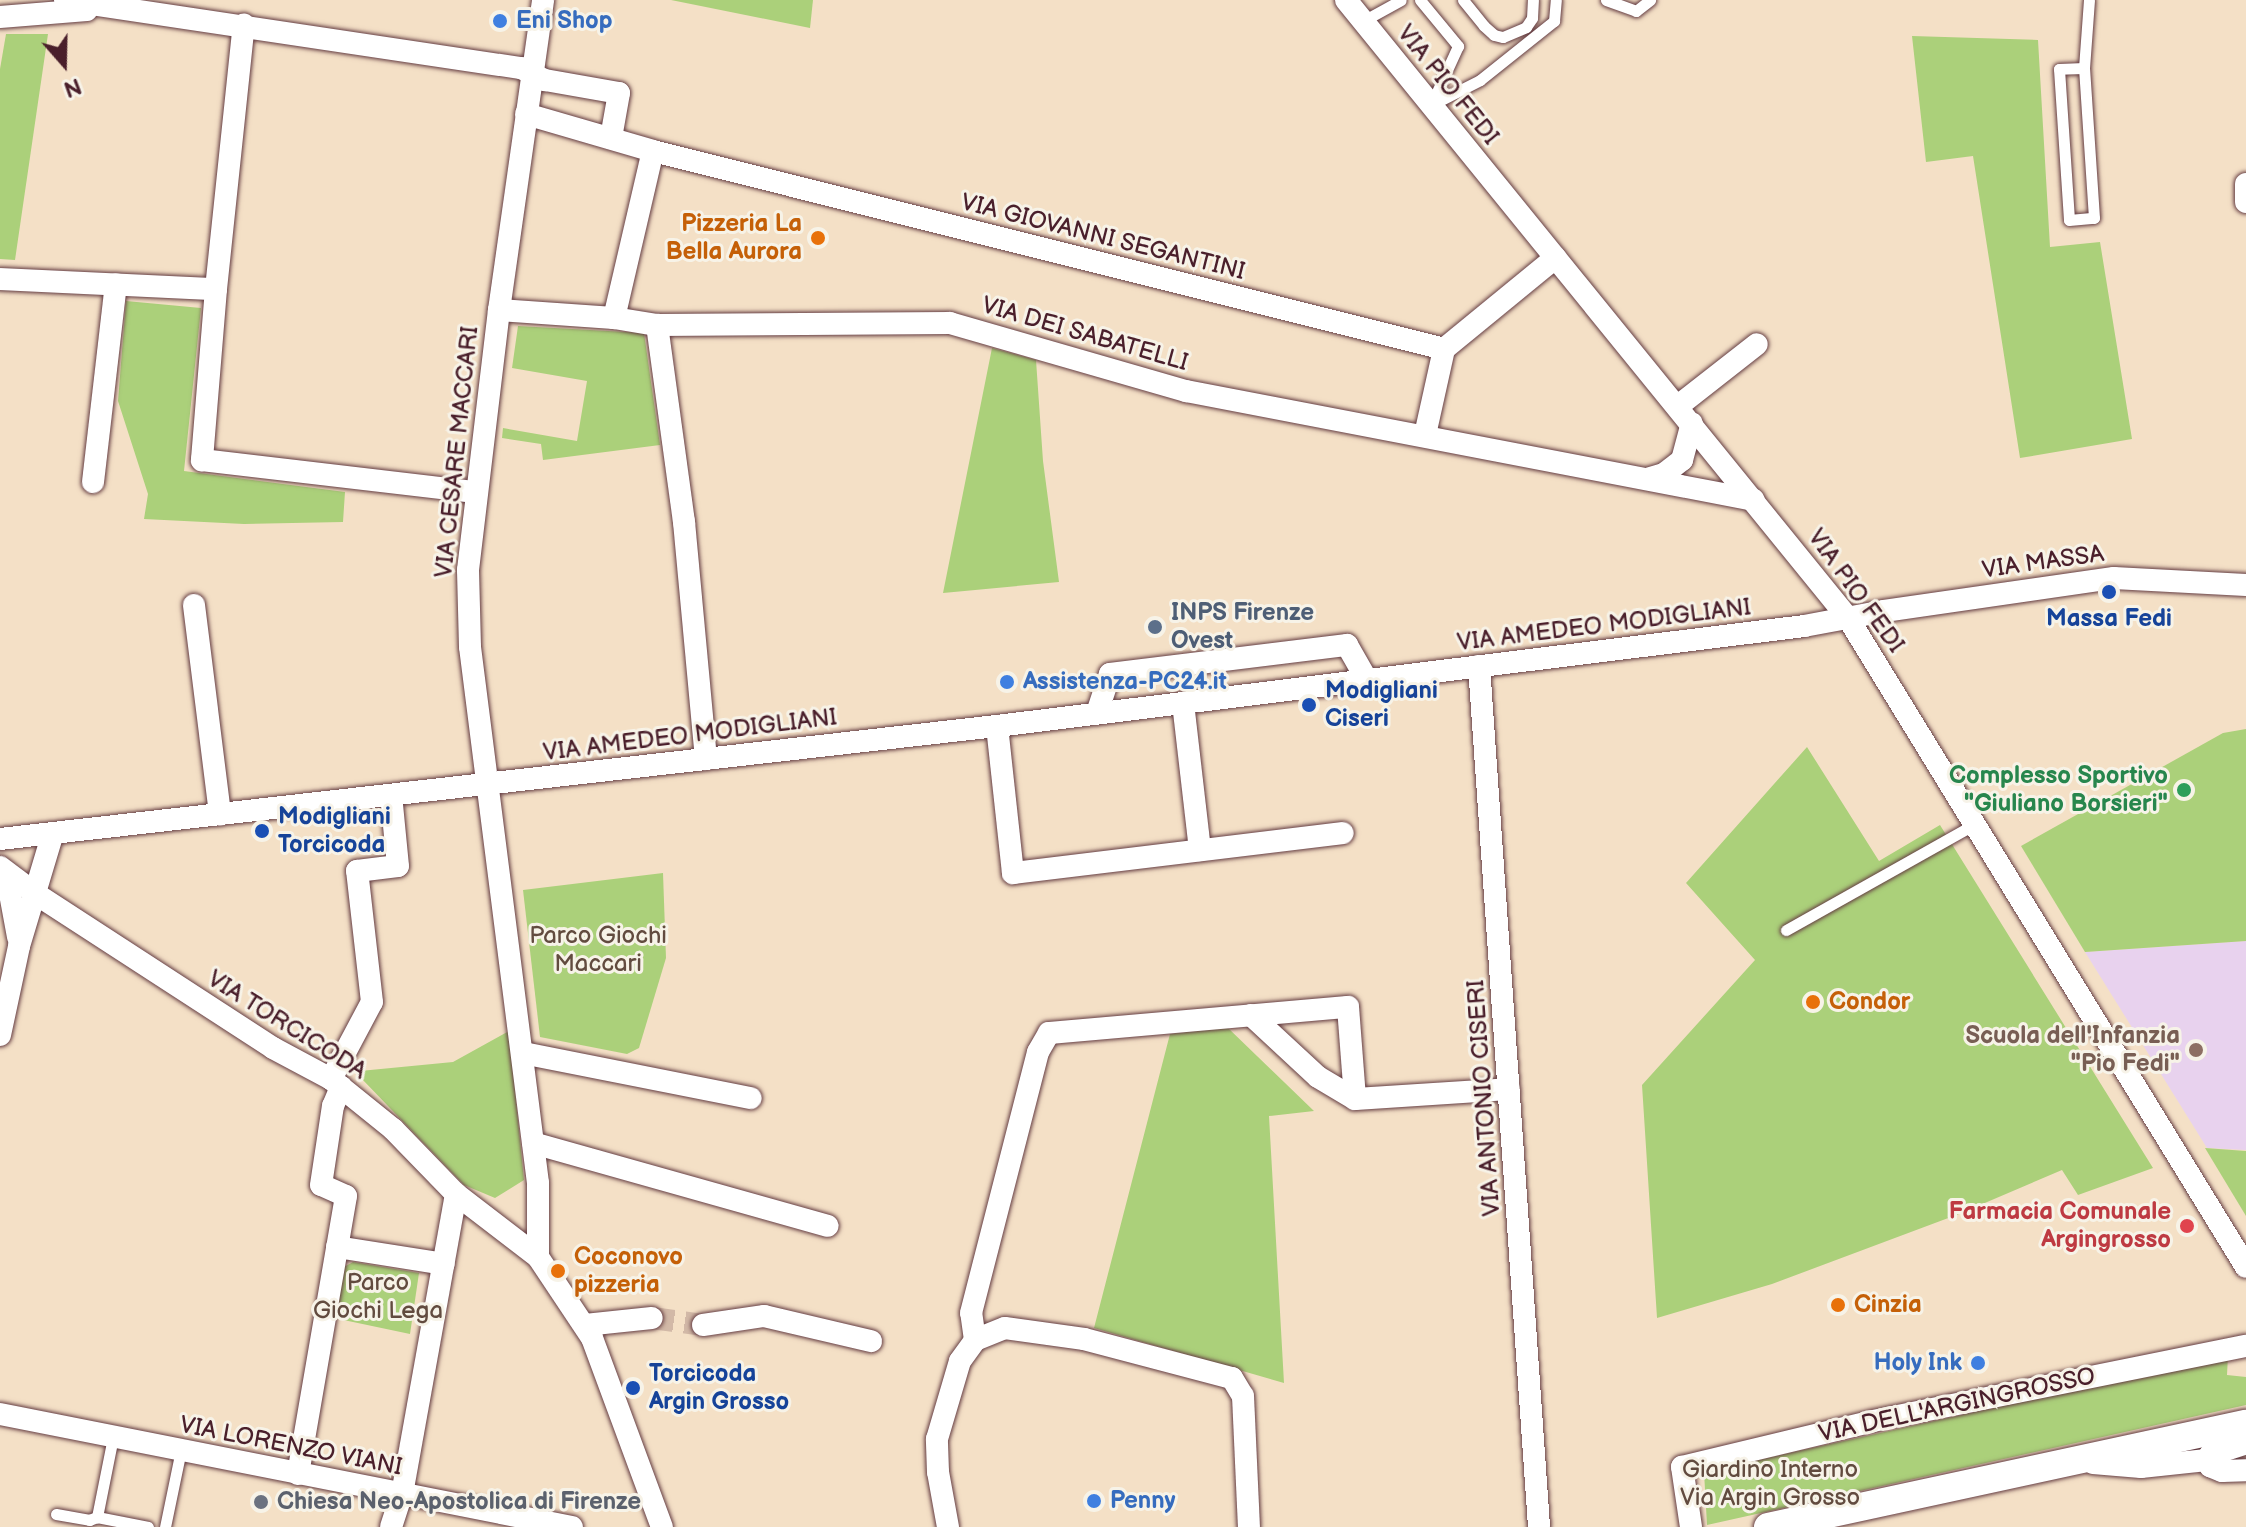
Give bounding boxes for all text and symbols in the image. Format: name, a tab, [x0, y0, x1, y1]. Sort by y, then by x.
place label: Eni Shop	[516, 7, 612, 35]
marker: Eni Shop	[491, 12, 509, 30]
street label: VIA PIO FEDI	[1391, 19, 1505, 151]
north arrow	[24, 24, 104, 104]
text: N	[60, 72, 85, 103]
street label: VIA GIOVANNI SEGANTINI	[958, 188, 1248, 286]
place label: Pizzeria La Bella Aurora	[666, 210, 802, 266]
marker: Pizzeria La Bella Aurora	[809, 229, 827, 247]
street label: VIA DEI SABATELLI	[978, 291, 1192, 377]
street label: VIA CESARE MACCARI	[429, 325, 485, 579]
street label: VIA PIO FEDI	[1802, 524, 1910, 658]
street label: VIA MASSA	[1980, 539, 2106, 585]
marker: Massa Fedi	[2100, 583, 2118, 601]
street label: VIA AMEDEO MODIGLIANI	[1455, 593, 1753, 657]
place label: INPS Firenze Ovest	[1171, 599, 1314, 655]
place label: Massa Fedi	[2046, 605, 2172, 633]
marker: INPS Firenze Ovest	[1146, 618, 1164, 636]
place label: Assistenza-PC24.it	[1023, 668, 1227, 696]
marker: Assistenza-PC24.it	[998, 673, 1016, 691]
place label: Modigliani Ciseri	[1325, 677, 1438, 733]
marker: Modigliani Ciseri	[1300, 696, 1318, 714]
street label: VIA AMEDEO MODIGLIANI	[541, 703, 839, 767]
place label: Complesso Sportivo "Giuliano Borsieri"	[1949, 762, 2168, 818]
marker: Complesso Sportivo "Giuliano Borsieri"	[2175, 781, 2193, 799]
place label: Modigliani Torcicoda	[278, 803, 391, 859]
marker: Modigliani Torcicoda	[253, 822, 271, 840]
park label: Parco Giochi Maccari	[529, 922, 667, 978]
street label: VIA TORCICODA	[202, 964, 372, 1086]
street label: VIA ANTONIO CISERI	[1461, 979, 1507, 1217]
place label: Condor	[1829, 988, 1910, 1016]
marker: Condor	[1804, 993, 1822, 1011]
place label: Scuola dell'Infanzia "Pio Fedi"	[1965, 1022, 2180, 1078]
marker: Scuola dell'Infanzia "Pio Fedi"	[2187, 1041, 2205, 1059]
place label: Farmacia Comunale Argingrosso	[1949, 1198, 2171, 1254]
marker: Farmacia Comunale Argingrosso	[2178, 1217, 2196, 1235]
place label: Coconovo pizzeria	[574, 1243, 683, 1299]
marker: Coconovo pizzeria	[549, 1262, 567, 1280]
park label: Parco Giochi Lega	[313, 1269, 443, 1325]
place label: Cinzia	[1854, 1291, 1922, 1319]
marker: Cinzia	[1829, 1296, 1847, 1314]
place label: Holy Ink	[1873, 1349, 1962, 1377]
marker: Holy Ink	[1969, 1354, 1987, 1372]
place label: Torcicoda Argin Grosso	[649, 1360, 789, 1416]
street label: VIA DELL'ARGINGROSSO	[1816, 1362, 2098, 1448]
marker: Torcicoda Argin Grosso	[624, 1379, 642, 1397]
street label: VIA LORENZO VIANI	[177, 1410, 405, 1482]
park label: Giardino Interno Via Argin Grosso	[1680, 1456, 1860, 1512]
place label: Penny	[1110, 1487, 1176, 1515]
place label: Chiesa Neo-Apostolica di Firenze	[277, 1488, 641, 1516]
marker: Penny	[1085, 1492, 1103, 1510]
marker: Chiesa Neo-Apostolica di Firenze	[252, 1493, 270, 1511]

